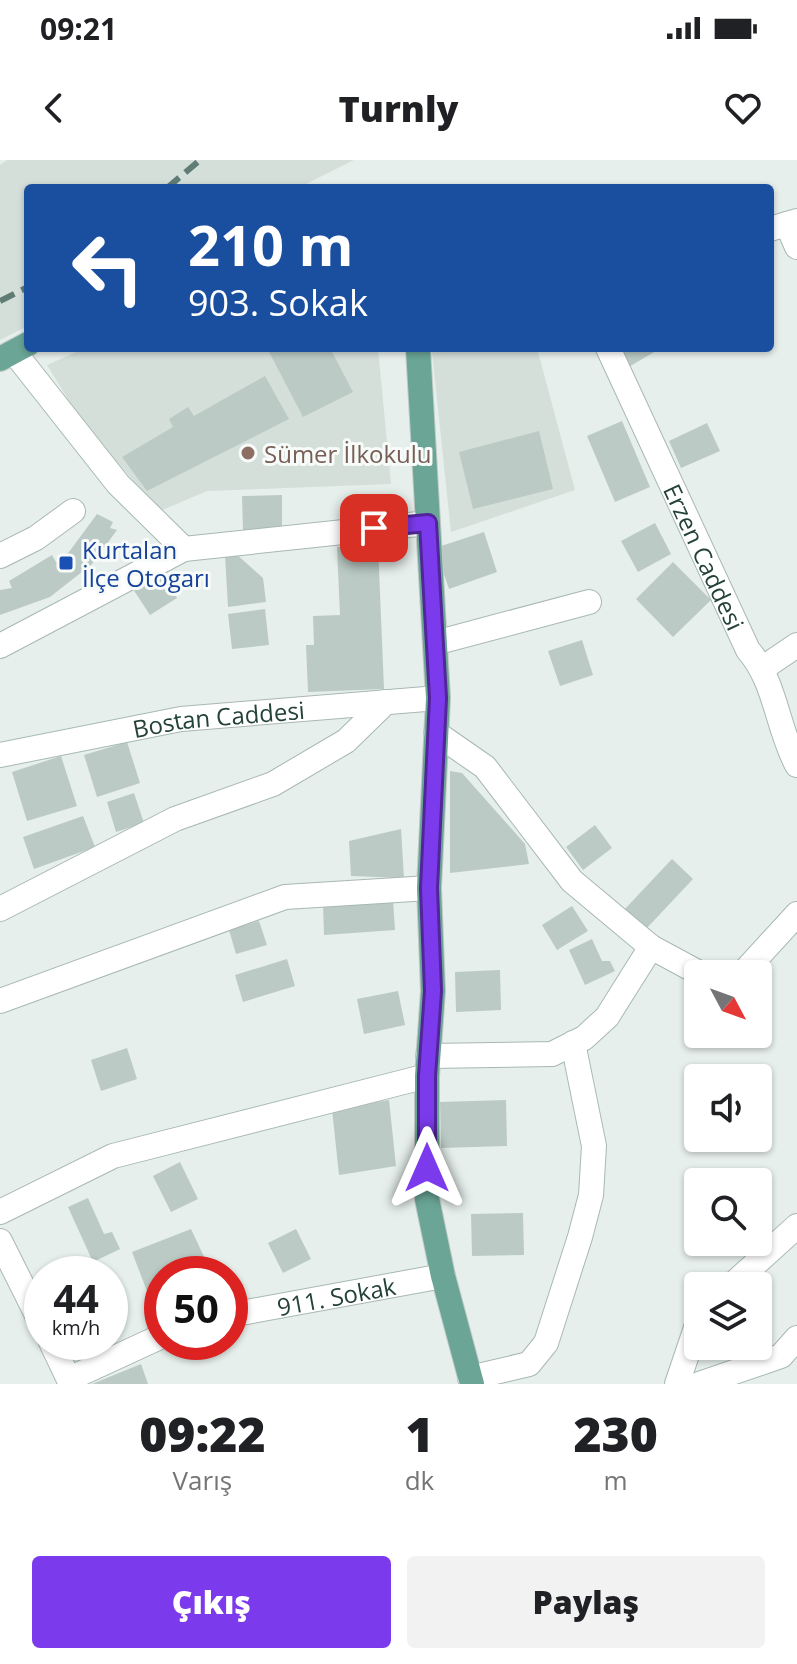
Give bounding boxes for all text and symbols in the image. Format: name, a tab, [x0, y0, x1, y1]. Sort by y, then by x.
text: 09:21	[40, 8, 117, 49]
text: Turnly	[339, 84, 459, 133]
icon: back	[32, 86, 76, 130]
icon: heart	[721, 86, 765, 130]
text: 210 m	[188, 206, 354, 282]
icon: left	[56, 216, 160, 320]
text: 903. Sokak	[188, 278, 368, 327]
place label: Sümer İlkokulu	[264, 437, 432, 470]
marker: Sümer İlkokulu	[239, 444, 257, 462]
street label: Erzen Caddesi	[657, 478, 753, 635]
pin	[340, 494, 408, 562]
icon: arrive	[352, 506, 396, 550]
place label: Kurtalan İlçe Otogarı	[82, 533, 210, 594]
marker: Kurtalan İlçe Otogarı	[57, 554, 75, 572]
street label: Bostan Caddesi	[130, 692, 306, 745]
north arrow	[684, 960, 772, 1048]
map controls	[684, 960, 772, 1360]
button: sound	[684, 1064, 772, 1152]
position arrow	[385, 1126, 469, 1210]
button: search	[684, 1168, 772, 1256]
speed limit sign: 50	[144, 1256, 248, 1360]
street label: 911. Sokak	[274, 1268, 399, 1323]
text: 44	[53, 1270, 99, 1325]
button: layers	[684, 1272, 772, 1360]
text: km/h	[52, 1314, 100, 1341]
text: 09:22	[139, 1401, 266, 1466]
text: 1	[405, 1401, 434, 1466]
text: 230	[573, 1401, 658, 1466]
text: Varış	[173, 1462, 232, 1498]
text: dk	[405, 1462, 434, 1498]
text: m	[604, 1462, 628, 1498]
button: Çıkış	[32, 1556, 391, 1648]
button: Paylaş	[407, 1556, 765, 1648]

